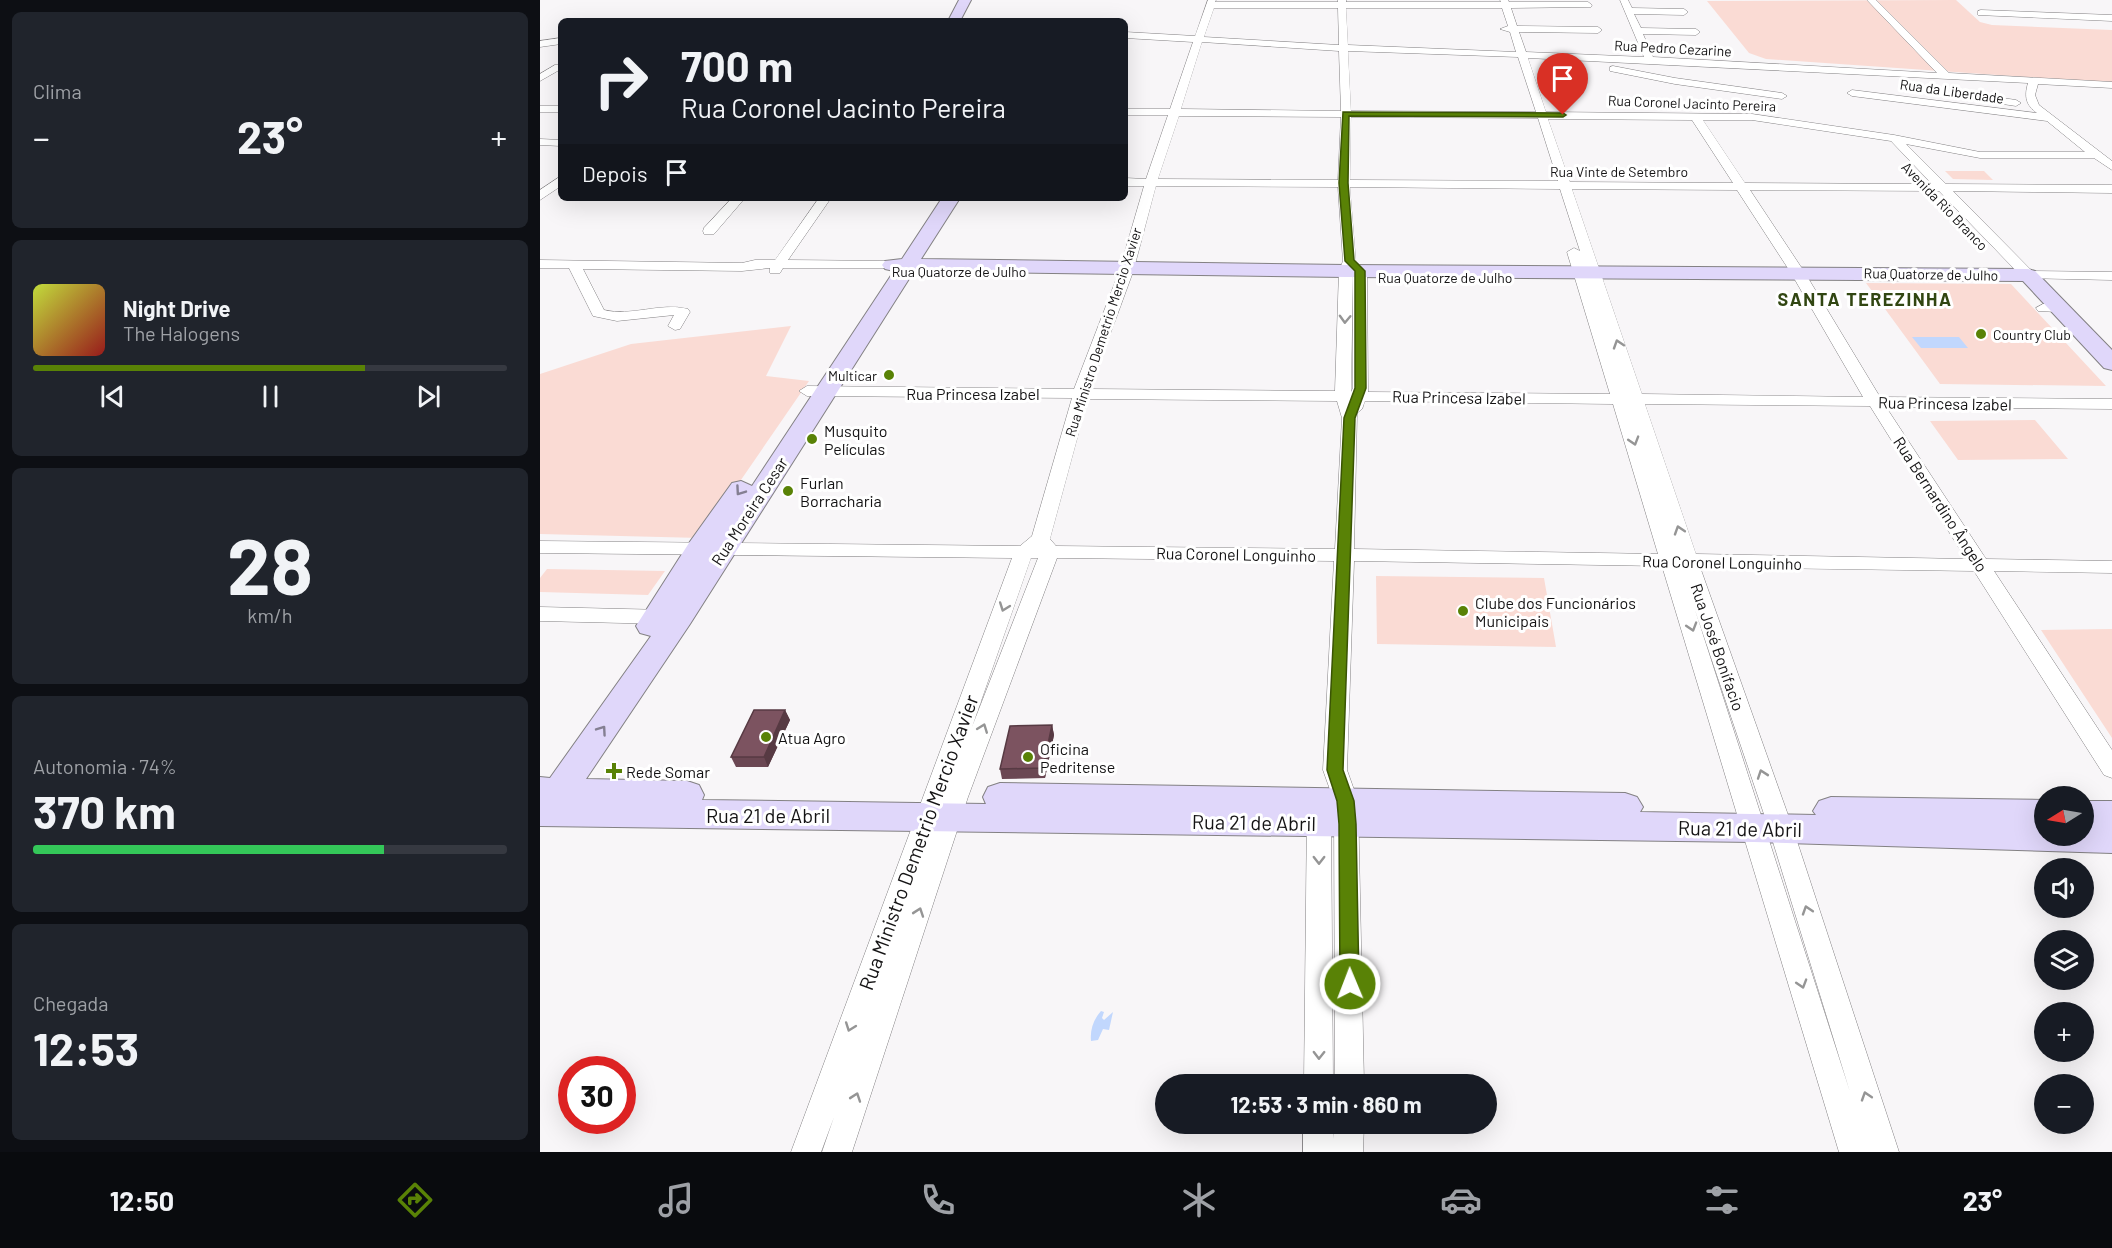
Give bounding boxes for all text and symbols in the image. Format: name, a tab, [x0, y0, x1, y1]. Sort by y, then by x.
street label: Rua Pedro Cezarine	[1614, 36, 1732, 60]
text: 700 m	[681, 40, 793, 90]
icon: right	[582, 42, 660, 120]
pin	[1537, 53, 1588, 115]
icon: arrive	[1546, 62, 1579, 95]
street label: Rua da Liberdade	[1899, 75, 2005, 107]
text: Clima	[33, 79, 82, 103]
text: Rua Coronel Jacinto Pereira	[681, 91, 1006, 123]
street label: Rua Coronel Jacinto Pereira	[1608, 92, 1776, 114]
text: 23°	[237, 109, 303, 163]
text: −	[33, 117, 50, 157]
text: +	[490, 117, 507, 157]
icon: arrive	[660, 156, 693, 189]
street label: Avenida Rio Branco	[1898, 158, 1992, 254]
text: Depois	[582, 160, 648, 186]
street label: Rua Vinte de Setembro	[1550, 163, 1688, 180]
street label: Rua Ministro Demetrio Mercio Xavier	[1061, 225, 1145, 439]
street label: Rua Quatorze de Julho	[892, 263, 1026, 280]
street label: Rua Quatorze de Julho	[1864, 264, 1998, 284]
street label: Rua Quatorze de Julho	[1378, 269, 1512, 286]
district label: SANTA TEREZINHA	[1777, 288, 1953, 310]
text: Night Drive	[123, 295, 231, 321]
one-way arrow	[1339, 314, 1351, 323]
text: The Halogens	[123, 321, 240, 345]
place label: Country Club	[1993, 326, 2071, 343]
marker: Country Club	[1974, 327, 1988, 341]
one-way arrow	[1613, 339, 1625, 350]
place label: Multicar	[828, 367, 877, 384]
marker: Multicar	[882, 368, 896, 382]
icon: previous	[96, 380, 129, 413]
icon: pause	[254, 380, 287, 413]
icon: next	[412, 380, 445, 413]
street label: Rua Princesa Izabel	[906, 384, 1040, 403]
street label: Rua Princesa Izabel	[1392, 386, 1526, 408]
street label: Rua Princesa Izabel	[1878, 392, 2012, 414]
place label: Musquito Películas	[824, 421, 888, 458]
marker: Musquito Películas	[805, 432, 819, 446]
street label: Rua Bernardino Ângelo	[1890, 433, 1992, 575]
one-way arrow	[1627, 435, 1639, 446]
street label: Rua Moreira Cesar	[707, 453, 791, 569]
place label: Furlan Borracharia	[800, 473, 882, 510]
one-way arrow	[736, 484, 747, 495]
marker: Furlan Borracharia	[781, 484, 795, 498]
text: 28	[227, 517, 313, 611]
one-way arrow	[1673, 525, 1686, 536]
street label: Rua Coronel Longuinho	[1156, 543, 1316, 565]
street label: Rua Coronel Longuinho	[1642, 551, 1802, 573]
street label: Rua José Bonifacio	[1687, 581, 1749, 713]
place label: Clube dos Funcionários Municipais	[1475, 593, 1636, 630]
one-way arrow	[998, 601, 1011, 612]
text: km/h	[247, 603, 293, 627]
marker: Clube dos Funcionários Municipais	[1456, 604, 1470, 618]
one-way arrow	[1685, 621, 1697, 632]
street label: Rua Ministro Demetrio Mercio Xavier	[853, 691, 983, 993]
one-way arrow	[975, 723, 988, 734]
one-way arrow	[595, 726, 606, 737]
place label: Atua Agro	[778, 728, 846, 747]
marker: Atua Agro	[759, 730, 773, 744]
place label: Oficina Pedritense	[1040, 739, 1115, 776]
marker: Oficina Pedritense	[1021, 750, 1035, 764]
text: Autonomia · 74%	[33, 754, 177, 778]
place label: Rede Somar	[626, 762, 710, 781]
marker: Rede Somar	[607, 764, 621, 778]
one-way arrow	[1757, 769, 1770, 779]
text: 370 km	[33, 784, 176, 838]
north arrow	[2034, 786, 2094, 846]
map controls	[2034, 786, 2094, 1134]
street label: Rua 21 de Abril	[706, 803, 830, 827]
street label: Rua 21 de Abril	[1192, 809, 1316, 835]
street label: Rua 21 de Abril	[1678, 815, 1802, 841]
one-way arrow	[1312, 855, 1325, 864]
button: sound	[2034, 858, 2094, 918]
one-way arrow	[1802, 905, 1815, 916]
one-way arrow	[911, 907, 924, 918]
button: layers	[2034, 930, 2094, 990]
position arrow	[1318, 952, 1382, 1016]
one-way arrow	[1795, 978, 1807, 989]
text: Chegada	[33, 991, 109, 1015]
button: +	[2034, 1002, 2094, 1062]
text: 12:53	[33, 1021, 139, 1075]
one-way arrow	[845, 1021, 858, 1032]
one-way arrow	[1312, 1050, 1325, 1059]
speed limit sign: 30	[558, 1056, 636, 1134]
button: −	[2034, 1074, 2094, 1134]
text: 12:53 · 3 min · 860 m	[1230, 1091, 1422, 1117]
one-way arrow	[1861, 1091, 1874, 1102]
one-way arrow	[848, 1092, 861, 1103]
icon: directions	[394, 1179, 436, 1221]
icon: music	[655, 1179, 697, 1221]
icon: phone	[917, 1179, 959, 1221]
icon: climate	[1178, 1179, 1220, 1221]
icon: car	[1440, 1179, 1482, 1221]
icon: filters	[1701, 1179, 1743, 1221]
text: 12:50	[110, 1184, 174, 1216]
text: 23°	[1963, 1184, 2002, 1216]

